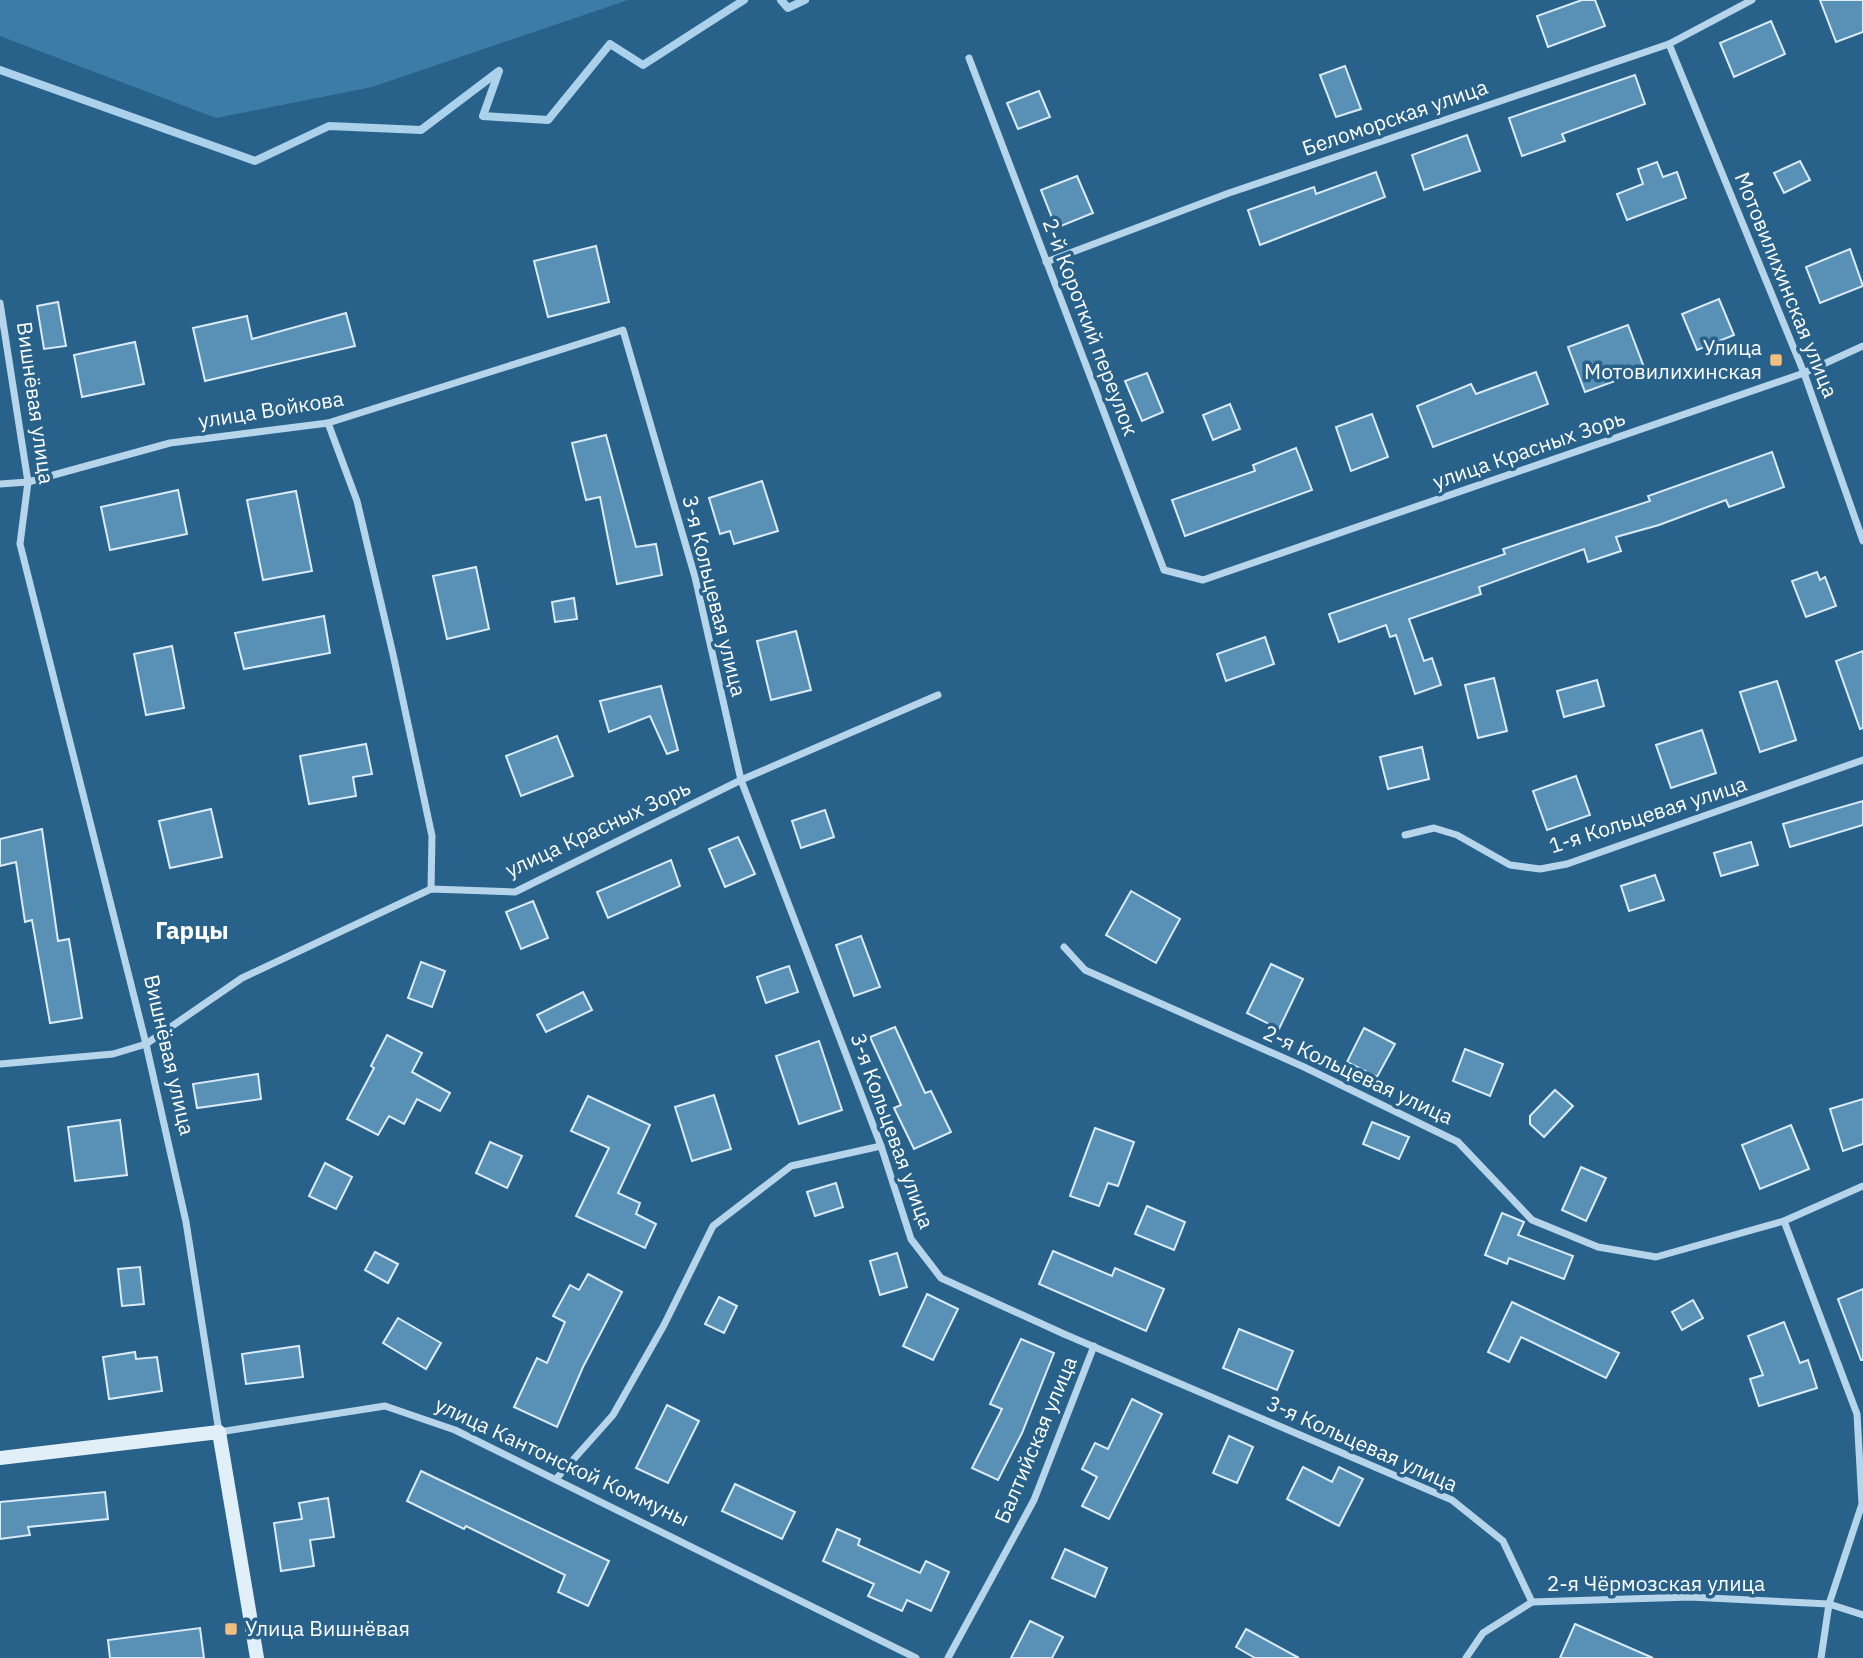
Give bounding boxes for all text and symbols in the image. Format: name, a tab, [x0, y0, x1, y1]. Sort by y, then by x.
street label: Беломорская улица	[1298, 72, 1491, 162]
street label: Мотовилихинская улица	[1729, 168, 1845, 402]
street label: 2-й Короткий переулок	[1037, 214, 1145, 439]
street label: Вишнёвая улица	[11, 320, 61, 486]
place label: Улица Мотовилихинская	[1584, 333, 1762, 385]
marker: Улица Мотовилихинская	[1768, 352, 1784, 368]
street label: улица Войкова	[196, 384, 346, 434]
street label: улица Красных Зорь	[1429, 403, 1629, 495]
street label: 3-я Кольцевая улица	[676, 492, 754, 699]
street label: 1-я Кольцевая улица	[1545, 769, 1750, 859]
street label: улица Красных Зорь	[500, 773, 695, 883]
district label: Гарцы	[155, 914, 229, 946]
street label: Вишнёвая улица	[138, 972, 202, 1138]
street label: 2-я Кольцевая улица	[1259, 1018, 1458, 1130]
street label: 3-я Кольцевая улица	[844, 1029, 941, 1232]
street label: Балтийская улица	[987, 1352, 1083, 1527]
street label: 3-я Кольцевая улица	[1262, 1388, 1462, 1498]
street label: улица Кантонской Коммуны	[431, 1390, 694, 1532]
street label: 2-я Чёрмозская улица	[1547, 1569, 1765, 1597]
place label: Улица Вишнёвая	[245, 1614, 410, 1642]
marker: Улица Вишнёвая	[223, 1621, 239, 1637]

